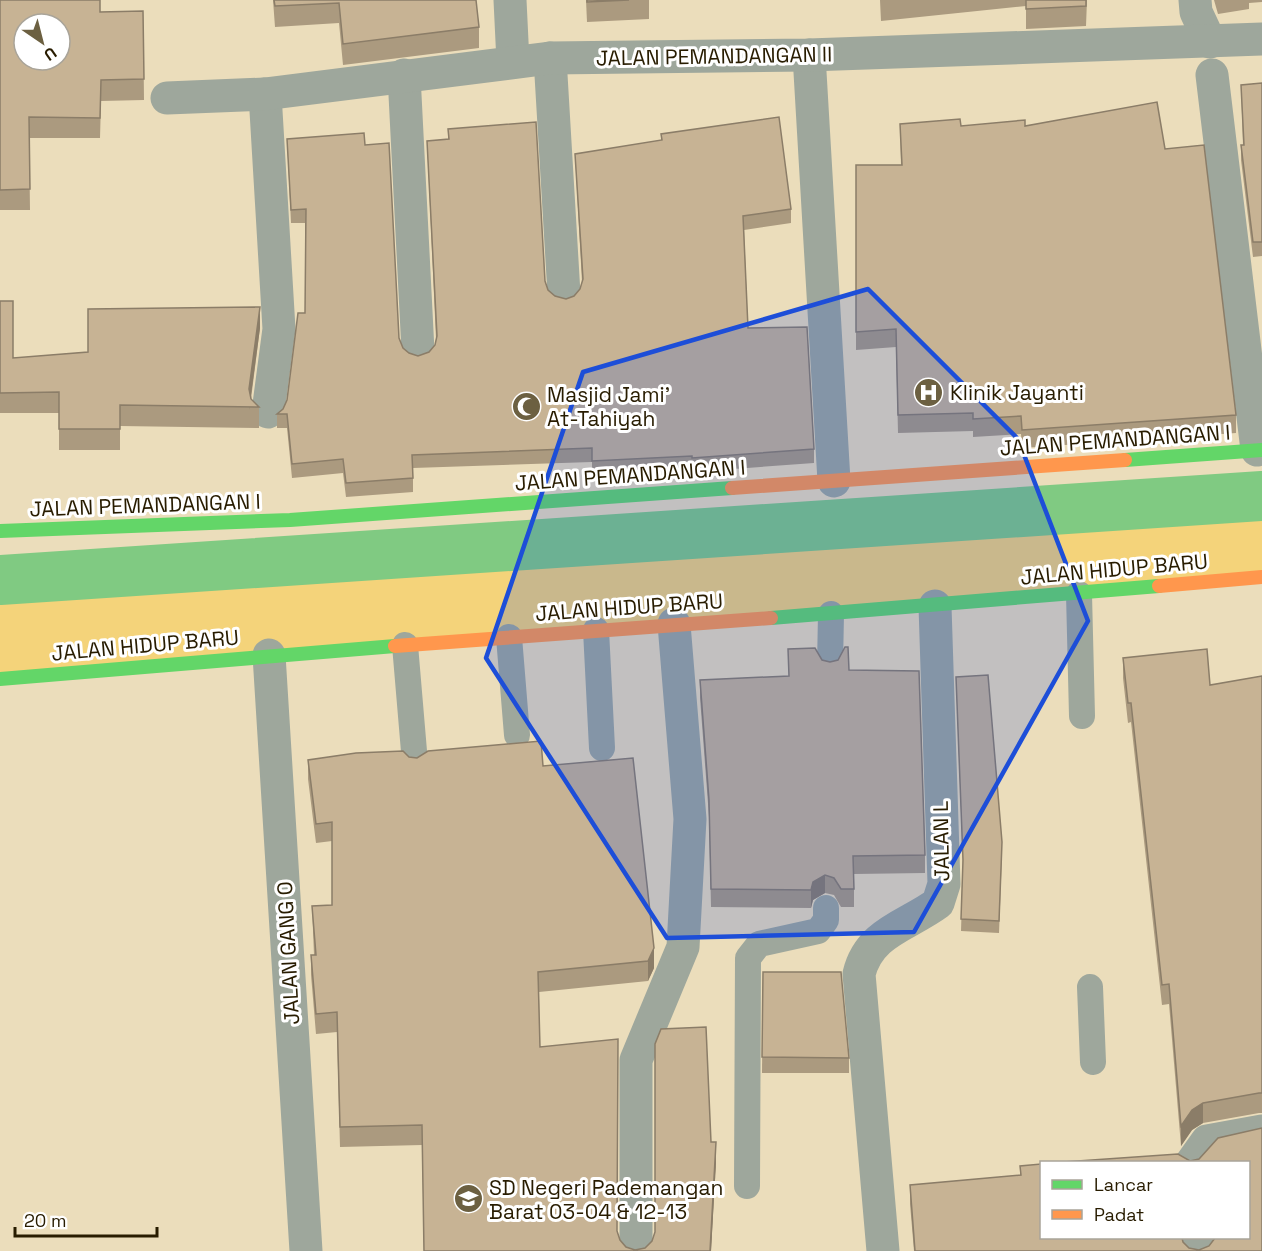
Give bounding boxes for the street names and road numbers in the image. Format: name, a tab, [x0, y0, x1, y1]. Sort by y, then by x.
street label: JALAN PEMANDANGAN II	[596, 40, 832, 72]
street label: JALAN PEMANDANGAN I	[999, 418, 1231, 462]
street label: JALAN PEMANDANGAN I	[514, 453, 746, 497]
street label: JALAN PEMANDANGAN I	[29, 487, 261, 523]
street label: JALAN HIDUP BARU	[1019, 547, 1209, 591]
street label: JALAN HIDUP BARU	[534, 587, 724, 627]
street label: JALAN HIDUP BARU	[50, 623, 240, 667]
street label: JALAN L	[927, 800, 955, 882]
street label: JALAN GANG O	[271, 881, 305, 1025]

